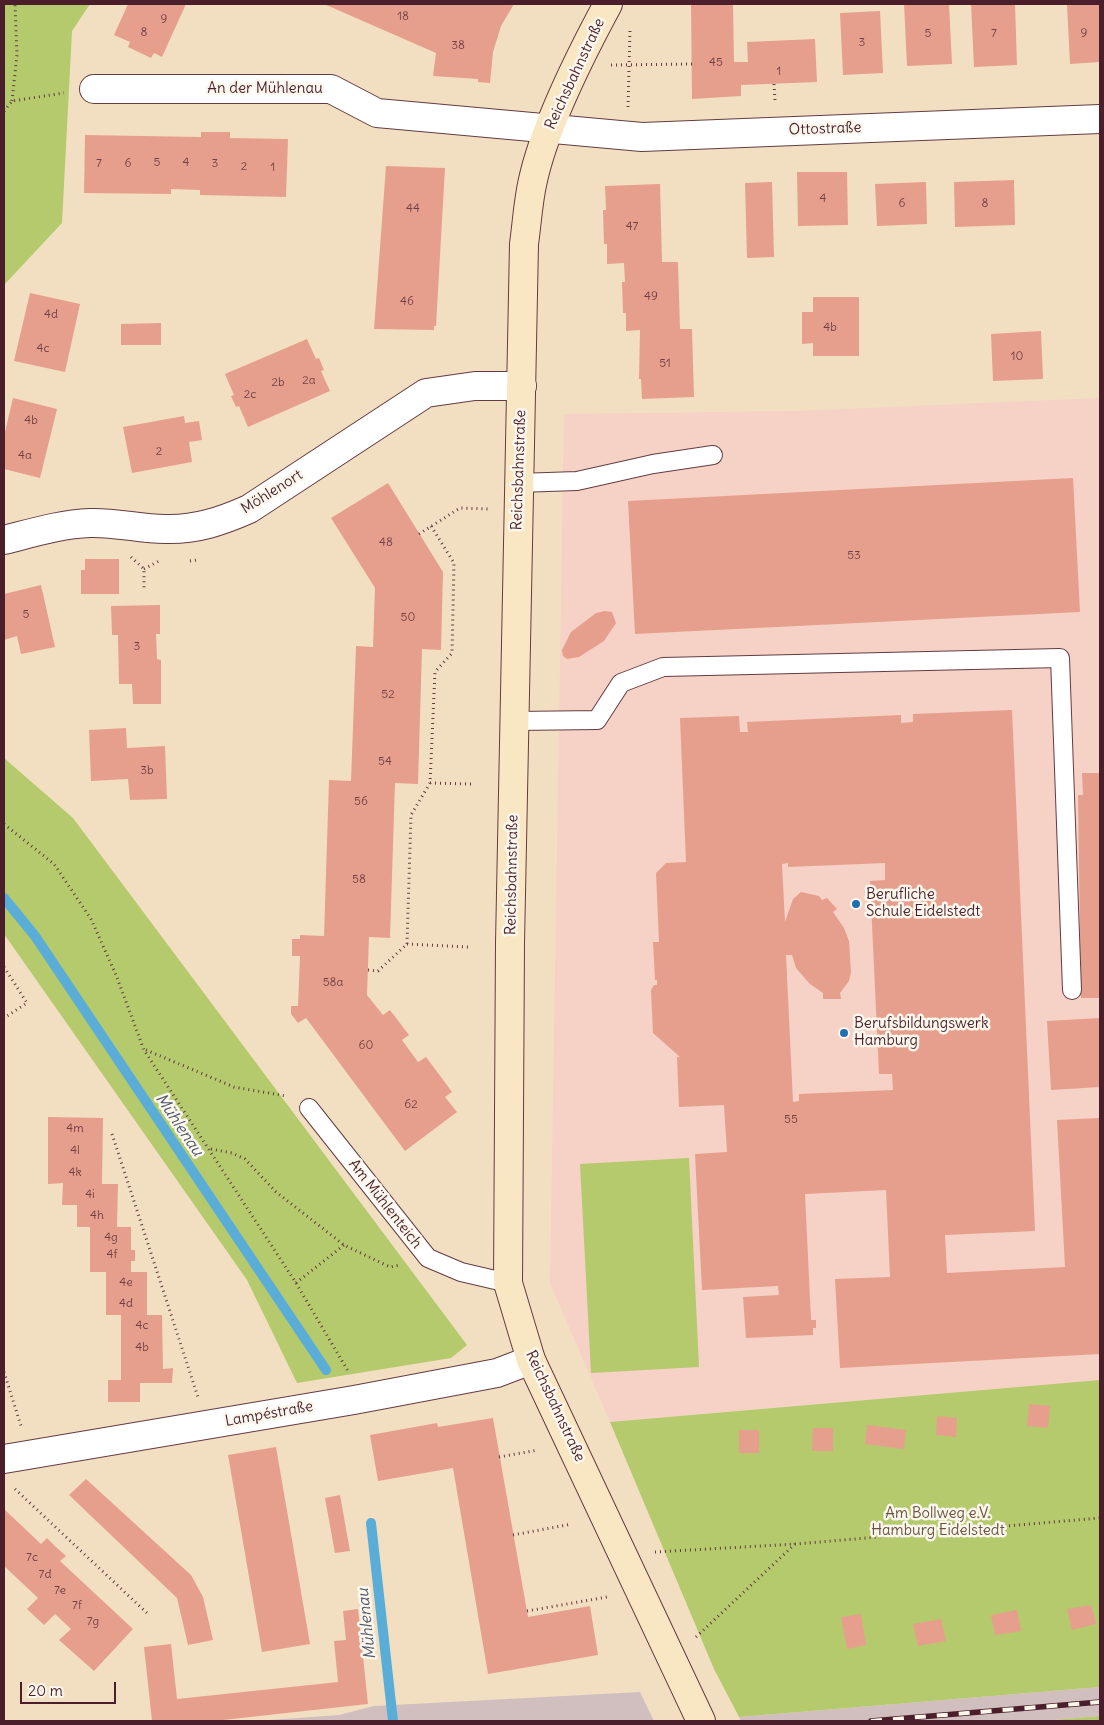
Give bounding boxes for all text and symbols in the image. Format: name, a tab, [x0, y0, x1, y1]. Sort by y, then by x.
house number: 18	[397, 10, 409, 24]
house number: 9	[161, 13, 167, 27]
street label: Reichsbahnstraße	[541, 16, 609, 132]
house number: 8	[141, 26, 147, 40]
house number: 5	[925, 27, 931, 41]
house number: 7	[991, 27, 997, 41]
house number: 9	[1081, 27, 1087, 41]
house number: 3	[859, 36, 865, 50]
house number: 38	[451, 39, 465, 53]
house number: 45	[709, 56, 723, 70]
house number: 1	[777, 65, 781, 79]
street label: An der Mühlenau	[207, 80, 323, 98]
street label: Ottostraße	[788, 119, 862, 139]
house number: 5	[154, 156, 160, 170]
house number: 4	[183, 156, 189, 170]
house number: 7	[96, 157, 102, 171]
house number: 6	[125, 157, 131, 171]
house number: 3	[212, 157, 218, 171]
house number: 2	[241, 160, 247, 174]
house number: 1	[271, 161, 275, 175]
house number: 4	[820, 192, 826, 206]
house number: 6	[899, 197, 905, 211]
house number: 8	[982, 197, 988, 211]
house number: 44	[406, 202, 420, 216]
house number: 47	[626, 220, 638, 234]
house number: 49	[644, 290, 658, 304]
house number: 46	[400, 295, 414, 309]
house number: 4d	[44, 308, 58, 322]
house number: 4b	[823, 321, 837, 335]
house number: 4c	[36, 342, 50, 356]
house number: 10	[1011, 350, 1023, 364]
house number: 51	[659, 357, 671, 371]
house number: 2a	[302, 374, 316, 388]
house number: 2b	[271, 376, 285, 390]
house number: 2c	[244, 388, 256, 402]
street label: Reichsbahnstraße	[508, 409, 530, 531]
house number: 4b	[24, 414, 38, 428]
house number: 2	[156, 445, 162, 459]
house number: 4a	[18, 449, 32, 463]
street label: Möhlenort	[238, 466, 306, 518]
house number: 48	[379, 536, 393, 550]
house number: 53	[847, 549, 861, 563]
house number: 5	[23, 608, 29, 622]
house number: 50	[401, 611, 415, 625]
house number: 3	[134, 640, 140, 654]
house number: 52	[381, 688, 395, 702]
house number: 54	[378, 755, 392, 769]
house number: 3b	[140, 764, 154, 778]
house number: 56	[354, 795, 368, 809]
street label: Reichsbahnstraße	[502, 815, 522, 935]
house number: 58	[352, 873, 366, 887]
place label: Berufliche Schule Eidelstedt	[866, 886, 980, 921]
marker: Berufliche Schule Eidelstedt	[850, 898, 862, 910]
house number: 58a	[323, 976, 343, 990]
place label: Berufsbildungswerk Hamburg	[854, 1015, 989, 1050]
marker: Berufsbildungswerk Hamburg	[838, 1027, 850, 1039]
house number: 60	[359, 1039, 373, 1053]
water label: Mühlenau	[151, 1090, 207, 1160]
house number: 62	[404, 1098, 418, 1112]
house number: 55	[784, 1113, 798, 1127]
house number: 4m	[66, 1122, 84, 1136]
house number: 4l	[70, 1144, 80, 1158]
street label: Am Mühlenteich	[345, 1156, 425, 1252]
house number: 4k	[68, 1166, 82, 1180]
house number: 4i	[85, 1188, 95, 1202]
house number: 4h	[90, 1209, 104, 1223]
house number: 4g	[104, 1231, 118, 1245]
house number: 4f	[107, 1248, 117, 1262]
house number: 4e	[119, 1276, 133, 1290]
house number: 4d	[119, 1297, 133, 1311]
house number: 4c	[135, 1319, 149, 1333]
house number: 4b	[135, 1341, 149, 1355]
street label: Reichsbahnstraße	[521, 1348, 589, 1464]
street label: Lampéstraße	[224, 1397, 314, 1431]
park label: Am Bollweg e.V. Hamburg Eidelstedt	[871, 1505, 1005, 1540]
house number: 7c	[26, 1551, 38, 1565]
house number: 7d	[39, 1568, 51, 1582]
house number: 7e	[54, 1584, 66, 1598]
water label: Mühlenau	[354, 1588, 380, 1660]
house number: 7f	[72, 1599, 82, 1613]
house number: 7g	[87, 1615, 99, 1629]
scale bar	[22, 1672, 119, 1704]
text: 20 m	[28, 1681, 63, 1700]

